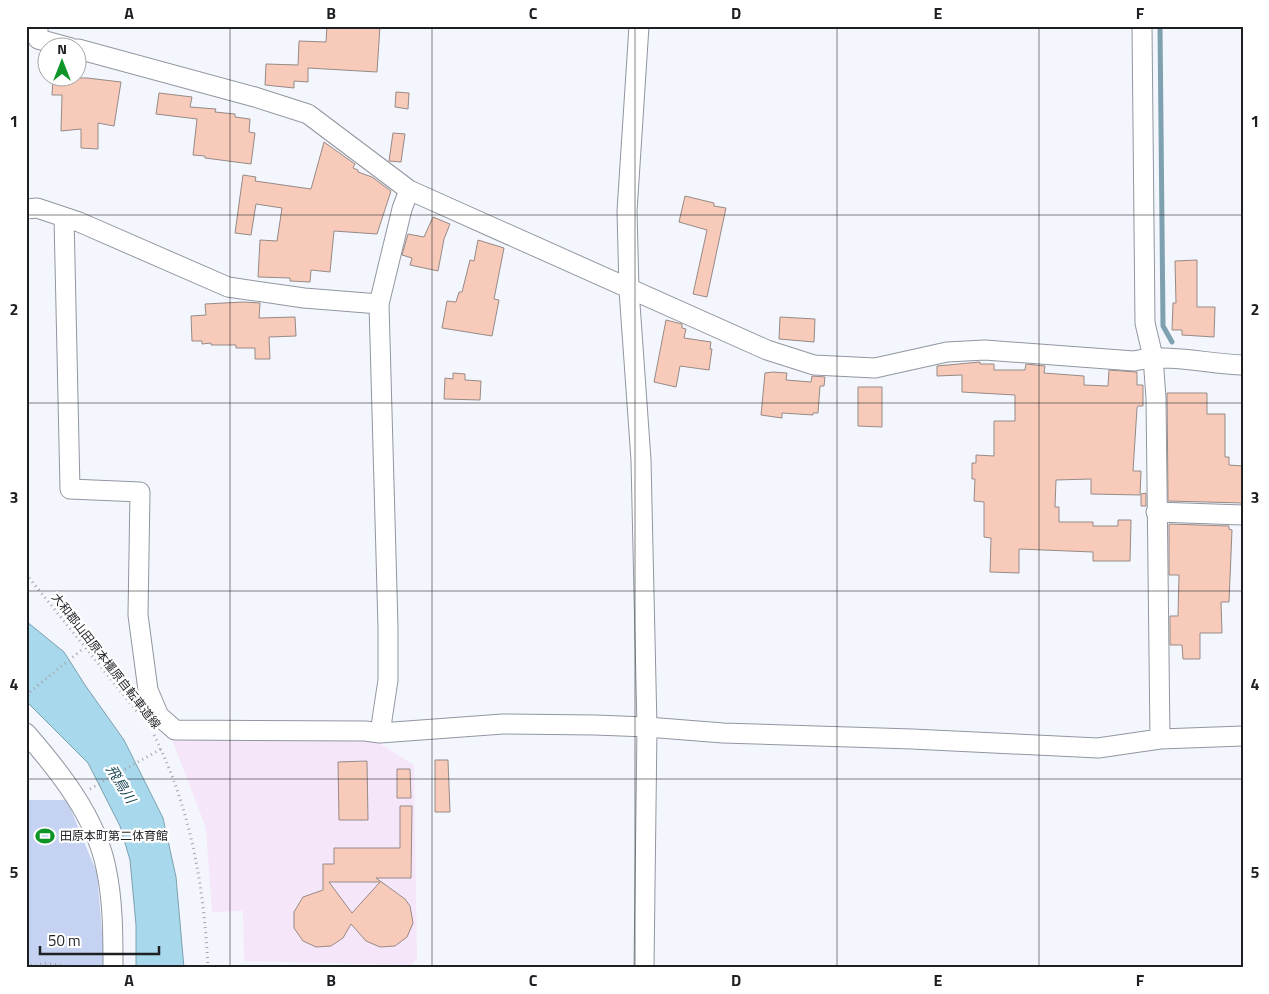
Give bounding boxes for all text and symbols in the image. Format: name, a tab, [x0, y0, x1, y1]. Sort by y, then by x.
text: A	[124, 1, 134, 25]
text: B	[326, 1, 336, 25]
text: C	[529, 1, 538, 25]
text: D	[731, 1, 741, 25]
text: E	[934, 1, 943, 25]
text: F	[1136, 1, 1145, 25]
north arrow	[38, 38, 88, 88]
text: N	[57, 38, 67, 59]
text: 1	[10, 109, 18, 133]
text: 1	[1251, 109, 1259, 133]
text: 2	[10, 297, 18, 321]
text: 2	[1251, 297, 1259, 321]
text: 3	[10, 485, 18, 509]
text: 3	[1251, 485, 1259, 509]
street label: 大和郡山田原本橿原自転車道線	[47, 589, 166, 733]
text: 4	[10, 672, 19, 696]
text: 4	[1251, 672, 1260, 696]
water label: 飛鳥川	[101, 760, 143, 809]
sports icon: 田原本町第二体育館	[34, 825, 56, 847]
place label: 田原本町第二体育館	[60, 826, 168, 845]
text: 5	[10, 860, 19, 884]
text: 5	[1251, 860, 1260, 884]
scale bar	[40, 924, 159, 956]
text: 50 m	[48, 929, 81, 952]
text: A	[124, 968, 134, 992]
text: B	[326, 968, 336, 992]
text: C	[529, 968, 538, 992]
text: D	[731, 968, 741, 992]
text: E	[934, 968, 943, 992]
text: F	[1136, 968, 1145, 992]

